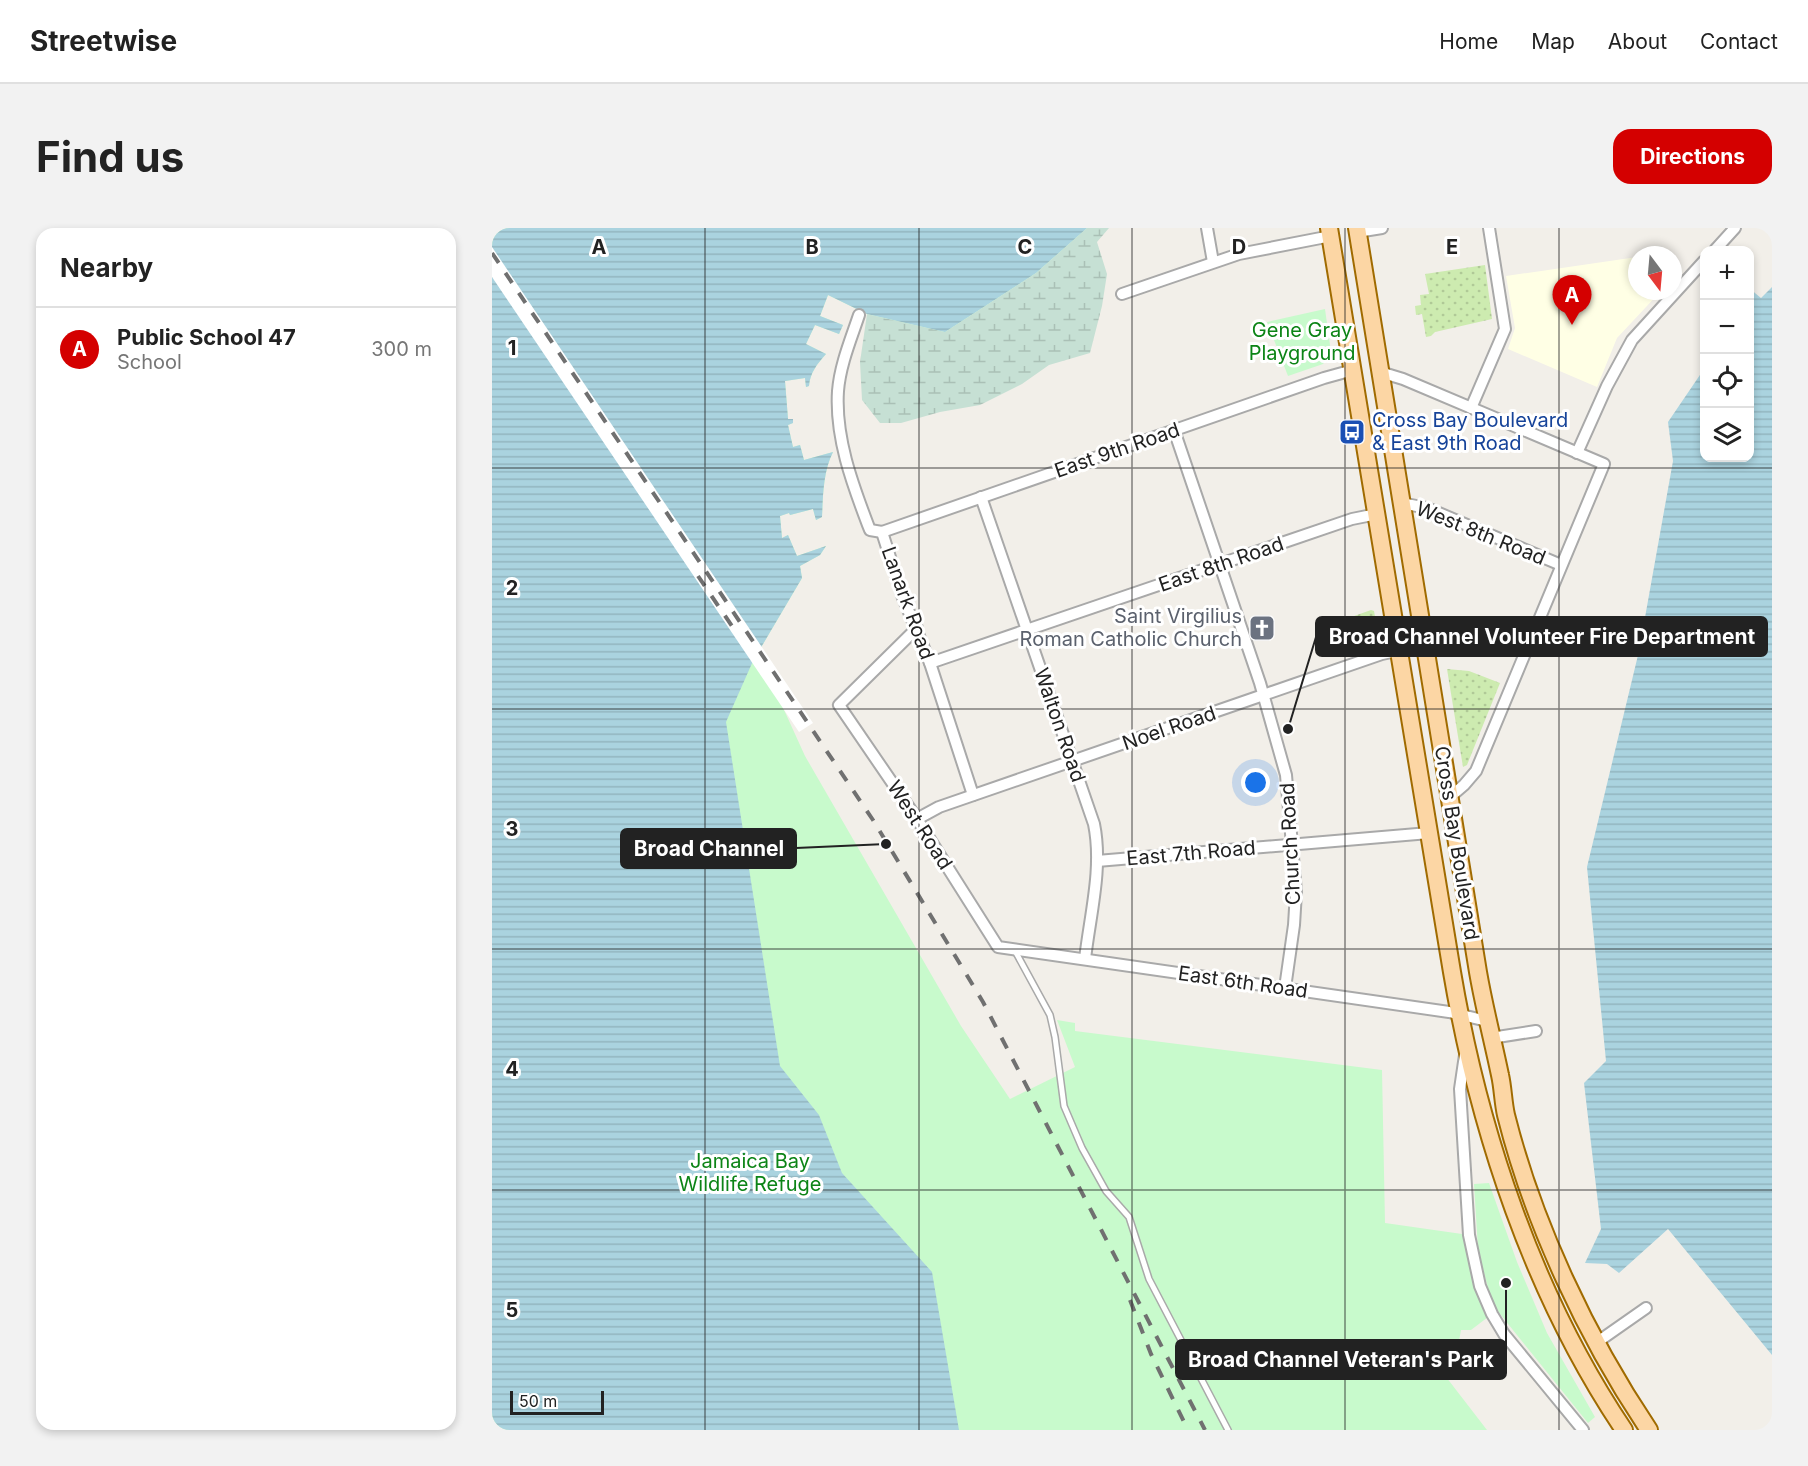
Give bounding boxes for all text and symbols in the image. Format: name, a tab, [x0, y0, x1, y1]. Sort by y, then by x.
text: Streetwise	[30, 24, 177, 58]
text: Home	[1439, 29, 1498, 54]
text: Map	[1531, 29, 1575, 54]
text: About	[1608, 29, 1667, 54]
text: Contact	[1700, 29, 1778, 54]
button: Directions	[1613, 129, 1772, 184]
text: Find us	[36, 131, 184, 182]
text: A	[592, 235, 607, 259]
text: B	[805, 235, 819, 259]
text: C	[1018, 235, 1032, 259]
text: D	[1232, 235, 1246, 259]
text: E	[1446, 235, 1458, 259]
north arrow	[1628, 246, 1682, 300]
map controls	[1700, 246, 1754, 462]
button: +	[1700, 246, 1754, 300]
text: Nearby	[60, 252, 153, 283]
pin: A	[1552, 276, 1592, 325]
button: −	[1700, 300, 1754, 354]
park label: Gene Gray Playground	[1249, 318, 1355, 365]
text: Public School 47	[117, 324, 296, 350]
text: 1	[508, 336, 516, 360]
text: A	[72, 337, 87, 361]
text: 300 m	[371, 337, 432, 361]
text: School	[117, 350, 182, 374]
button: locate	[1700, 354, 1754, 408]
place label: Cross Bay Boulevard & East 9th Road	[1372, 408, 1568, 455]
button: layers	[1700, 408, 1754, 462]
street label: East 9th Road	[1051, 417, 1183, 483]
bus stop icon: Cross Bay Boulevard & East 9th Road	[1337, 417, 1367, 447]
street label: West 8th Road	[1413, 496, 1549, 570]
street label: East 8th Road	[1155, 531, 1287, 597]
street label: Lanark Road	[876, 543, 940, 663]
text: 2	[506, 576, 518, 600]
place label: Saint Virgilius Roman Catholic Church	[1020, 604, 1242, 651]
church icon: Saint Virgilius Roman Catholic Church	[1247, 613, 1277, 643]
callout: Broad Channel Volunteer Fire Department	[1316, 617, 1767, 656]
text: Broad Channel Volunteer Fire Department	[1329, 624, 1756, 649]
street label: Walton Road	[1029, 665, 1091, 785]
street label: Noel Road	[1119, 701, 1219, 755]
street label: Cross Bay Boulevard	[1430, 744, 1484, 942]
your location	[1241, 768, 1270, 797]
street label: West Road	[882, 776, 958, 874]
street label: Church Road	[1275, 782, 1305, 906]
text: 3	[506, 817, 518, 841]
callout: Broad Channel	[621, 829, 796, 868]
street label: East 7th Road	[1125, 835, 1257, 871]
text: Broad Channel	[634, 836, 784, 861]
street label: East 6th Road	[1177, 961, 1309, 1003]
text: 4	[505, 1057, 519, 1081]
park label: Jamaica Bay Wildlife Refuge	[679, 1149, 821, 1196]
text: 5	[506, 1298, 518, 1322]
callout: Broad Channel Veteran's Park	[1176, 1340, 1506, 1379]
text: Broad Channel Veteran's Park	[1188, 1347, 1495, 1372]
scale bar	[510, 1388, 604, 1416]
text: 50 m	[519, 1391, 557, 1411]

